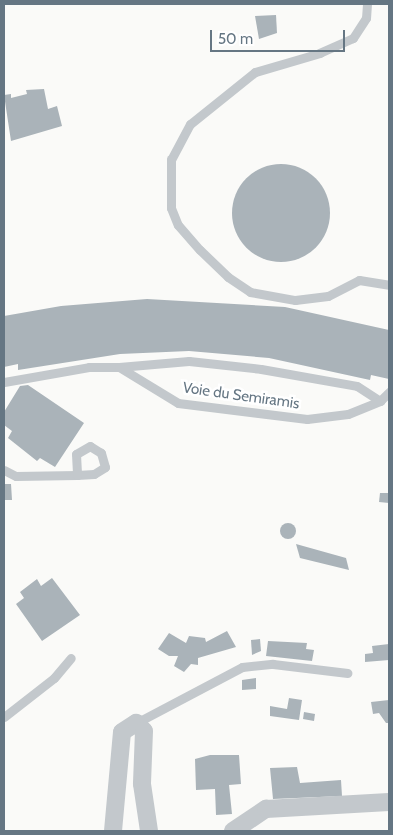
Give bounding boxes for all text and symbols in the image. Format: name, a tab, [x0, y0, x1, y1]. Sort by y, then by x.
scale bar	[213, 20, 348, 52]
text: 50 m	[218, 30, 253, 48]
street label: Voie du Semiramis	[182, 379, 300, 413]

